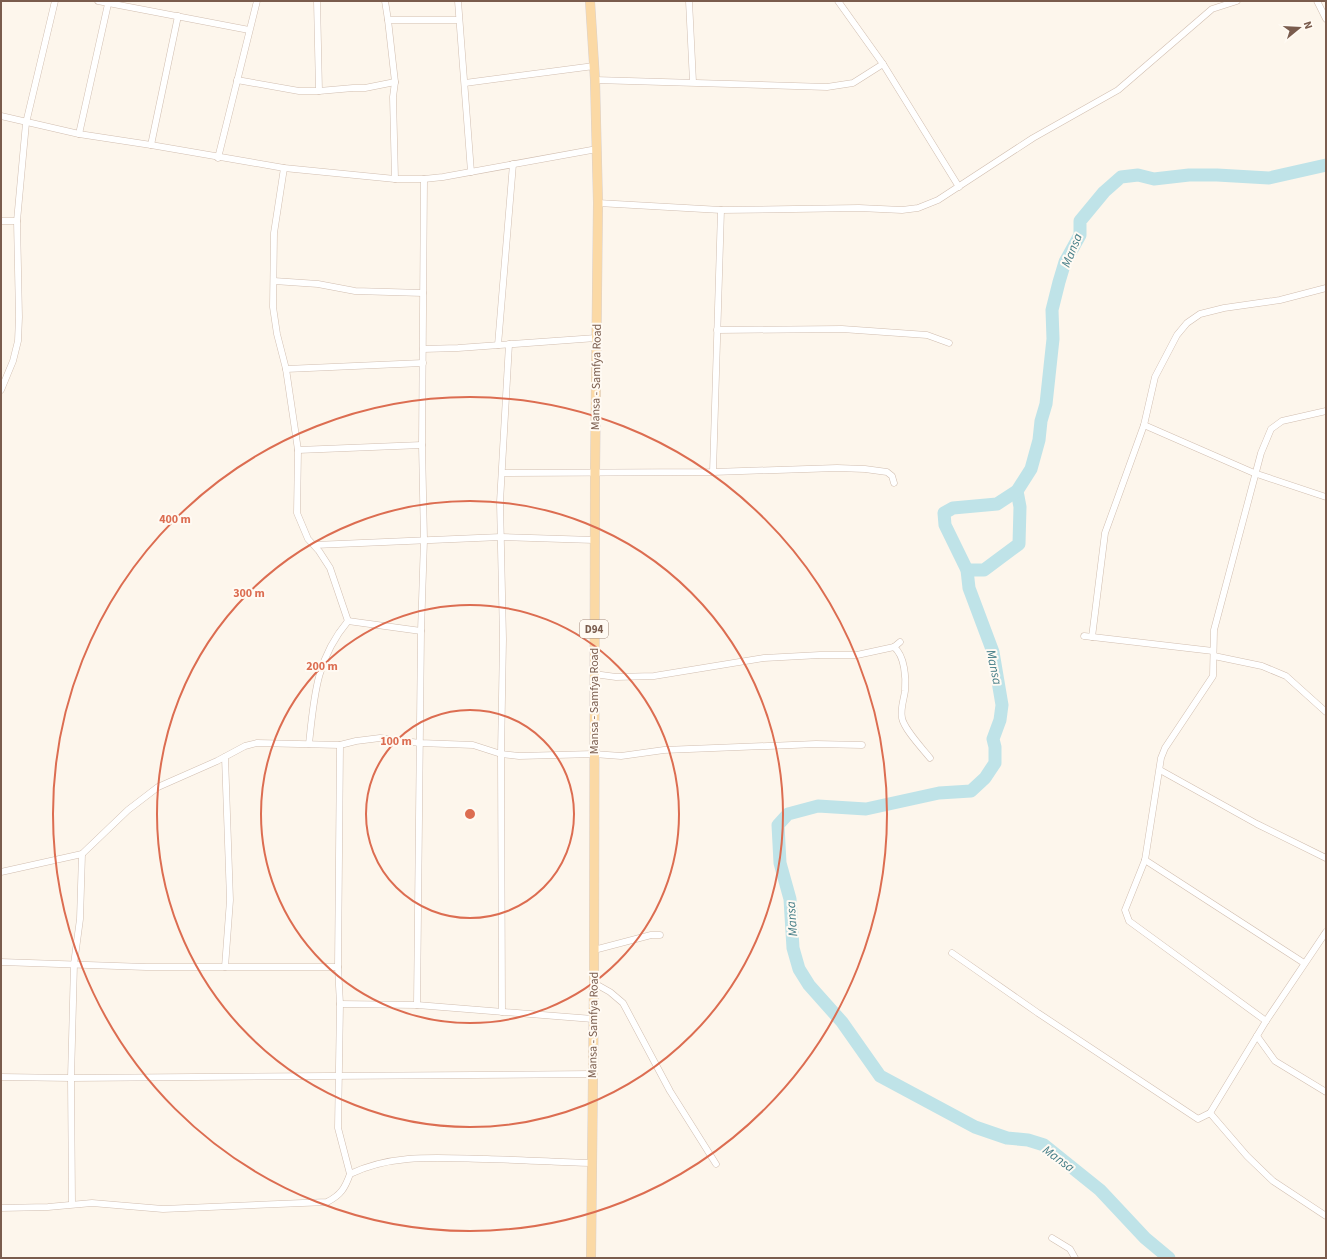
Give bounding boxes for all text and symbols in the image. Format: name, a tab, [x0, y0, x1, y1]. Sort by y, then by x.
north arrow	[1279, 8, 1319, 48]
text: N	[1300, 19, 1316, 31]
water label: Mansa	[1057, 231, 1087, 270]
street label: Mansa - Samfya Road	[587, 324, 606, 430]
text: 400 m	[159, 511, 191, 528]
text: 300 m	[233, 585, 265, 602]
road number: D94	[580, 620, 608, 638]
street label: Mansa - Samfya Road	[586, 648, 603, 754]
water label: Mansa	[982, 648, 1006, 686]
text: 200 m	[306, 658, 338, 675]
text: 100 m	[380, 733, 412, 750]
centre of rings	[463, 807, 477, 821]
water label: Mansa	[782, 901, 802, 937]
street label: Mansa - Samfya Road	[584, 972, 603, 1078]
water label: Mansa	[1039, 1141, 1078, 1176]

